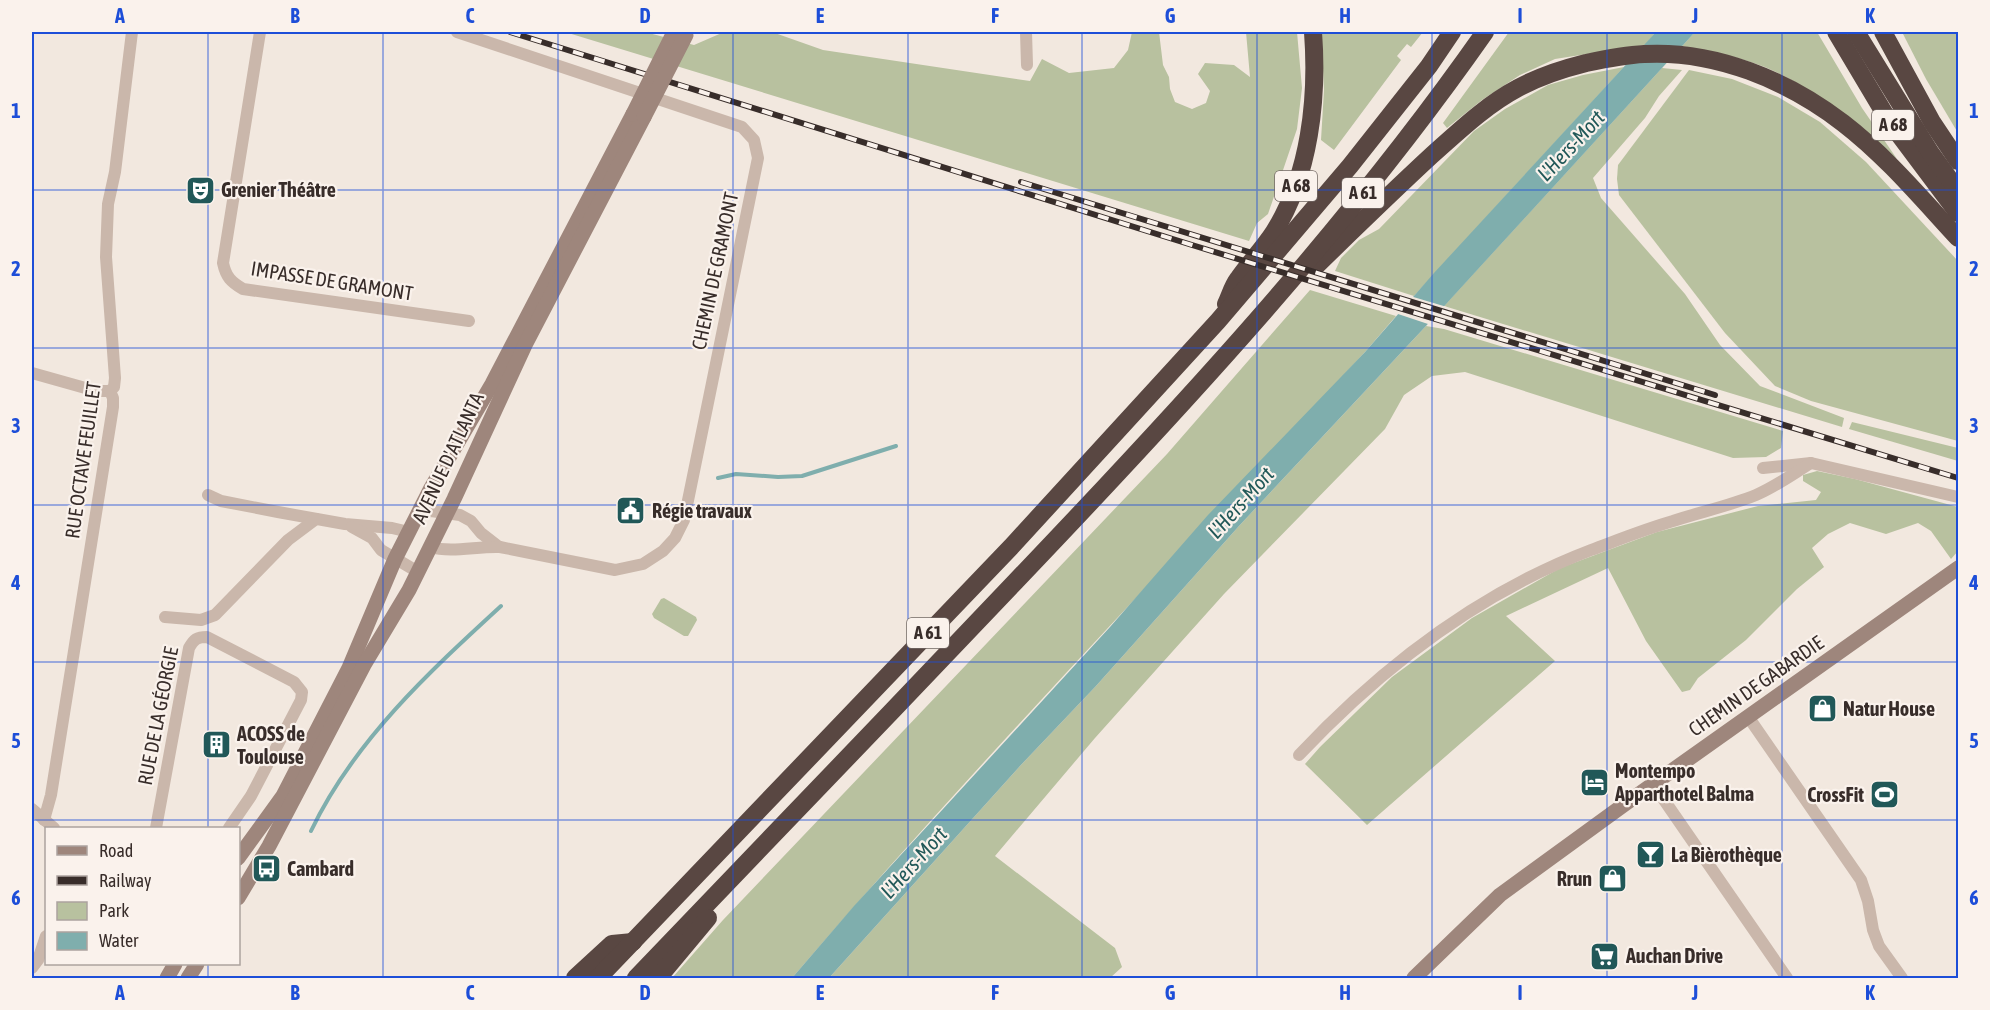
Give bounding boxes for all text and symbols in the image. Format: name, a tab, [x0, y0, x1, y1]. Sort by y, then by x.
text: A	[114, 4, 125, 27]
text: B	[290, 4, 300, 27]
text: C	[466, 4, 475, 27]
text: D	[639, 4, 651, 27]
text: E	[816, 4, 825, 27]
text: F	[991, 4, 999, 27]
text: G	[1165, 4, 1176, 27]
text: H	[1339, 4, 1351, 27]
text: I	[1517, 4, 1523, 27]
text: J	[1691, 4, 1698, 27]
text: K	[1865, 4, 1875, 27]
text: 1	[11, 99, 21, 122]
text: 1	[1969, 99, 1979, 122]
water label: L'Hers-Mort	[1532, 105, 1609, 185]
road number: A 68	[1872, 110, 1914, 140]
road number: A 68	[1275, 171, 1317, 201]
theatre icon: Grenier Théâtre	[184, 174, 216, 206]
place label: Grenier Théâtre	[221, 178, 336, 201]
road number: A 61	[1342, 178, 1384, 208]
street label: CHEMIN DE GRAMONT	[687, 190, 743, 352]
street label: IMPASSE DE GRAMONT	[249, 256, 415, 305]
text: 2	[11, 257, 21, 280]
text: 2	[1969, 257, 1979, 280]
street label: RUE OCTAVE FEUILLET	[60, 380, 105, 540]
street label: AVENUE D'ATLANTA	[407, 388, 488, 527]
text: 3	[11, 414, 21, 437]
text: 3	[1969, 414, 1979, 437]
water label: L'Hers-Mort	[1202, 462, 1278, 543]
public building icon: Régie travaux	[615, 495, 647, 527]
place label: Régie travaux	[652, 499, 752, 522]
text: 4	[10, 571, 21, 594]
text: 4	[1968, 571, 1979, 594]
road number: A 61	[907, 618, 949, 648]
street label: CHEMIN DE GABARDIE	[1684, 630, 1828, 741]
street label: RUE DE LA GÉORGIE	[133, 644, 182, 787]
shop icon: Natur House	[1806, 693, 1838, 725]
place label: Natur House	[1843, 697, 1935, 720]
place label: ACOSS de Toulouse	[236, 722, 305, 768]
text: 5	[11, 729, 21, 752]
building icon: ACOSS de Toulouse	[200, 729, 232, 761]
text: 5	[1969, 729, 1979, 752]
place label: Montempo Apparthotel Balma	[1614, 759, 1754, 805]
hotel icon: Montempo Apparthotel Balma	[1578, 766, 1610, 798]
sports icon: CrossFit	[1869, 779, 1901, 811]
place label: CrossFit	[1807, 783, 1864, 806]
water label: L'Hers-Mort	[875, 822, 951, 903]
legend	[45, 827, 240, 965]
bar icon: La Bièrothèque	[1634, 839, 1666, 871]
text: Road	[99, 840, 133, 861]
place label: La Bièrothèque	[1671, 843, 1782, 866]
bus stop icon: Cambard	[250, 853, 282, 885]
place label: Cambard	[287, 857, 354, 880]
shop icon: Rrun	[1597, 863, 1629, 895]
place label: Rrun	[1557, 867, 1592, 890]
text: Railway	[99, 870, 151, 891]
text: 6	[11, 886, 21, 909]
text: 6	[1969, 886, 1979, 909]
text: Park	[99, 900, 129, 921]
text: Water	[99, 930, 139, 951]
supermarket icon: Auchan Drive	[1589, 940, 1621, 972]
place label: Auchan Drive	[1625, 944, 1723, 967]
text: A	[114, 981, 125, 1004]
text: B	[290, 981, 300, 1004]
text: C	[466, 981, 475, 1004]
text: D	[639, 981, 651, 1004]
text: E	[816, 981, 825, 1004]
text: F	[991, 981, 999, 1004]
text: G	[1165, 981, 1176, 1004]
text: H	[1339, 981, 1351, 1004]
text: I	[1517, 981, 1523, 1004]
text: J	[1691, 981, 1698, 1004]
text: K	[1865, 981, 1875, 1004]

